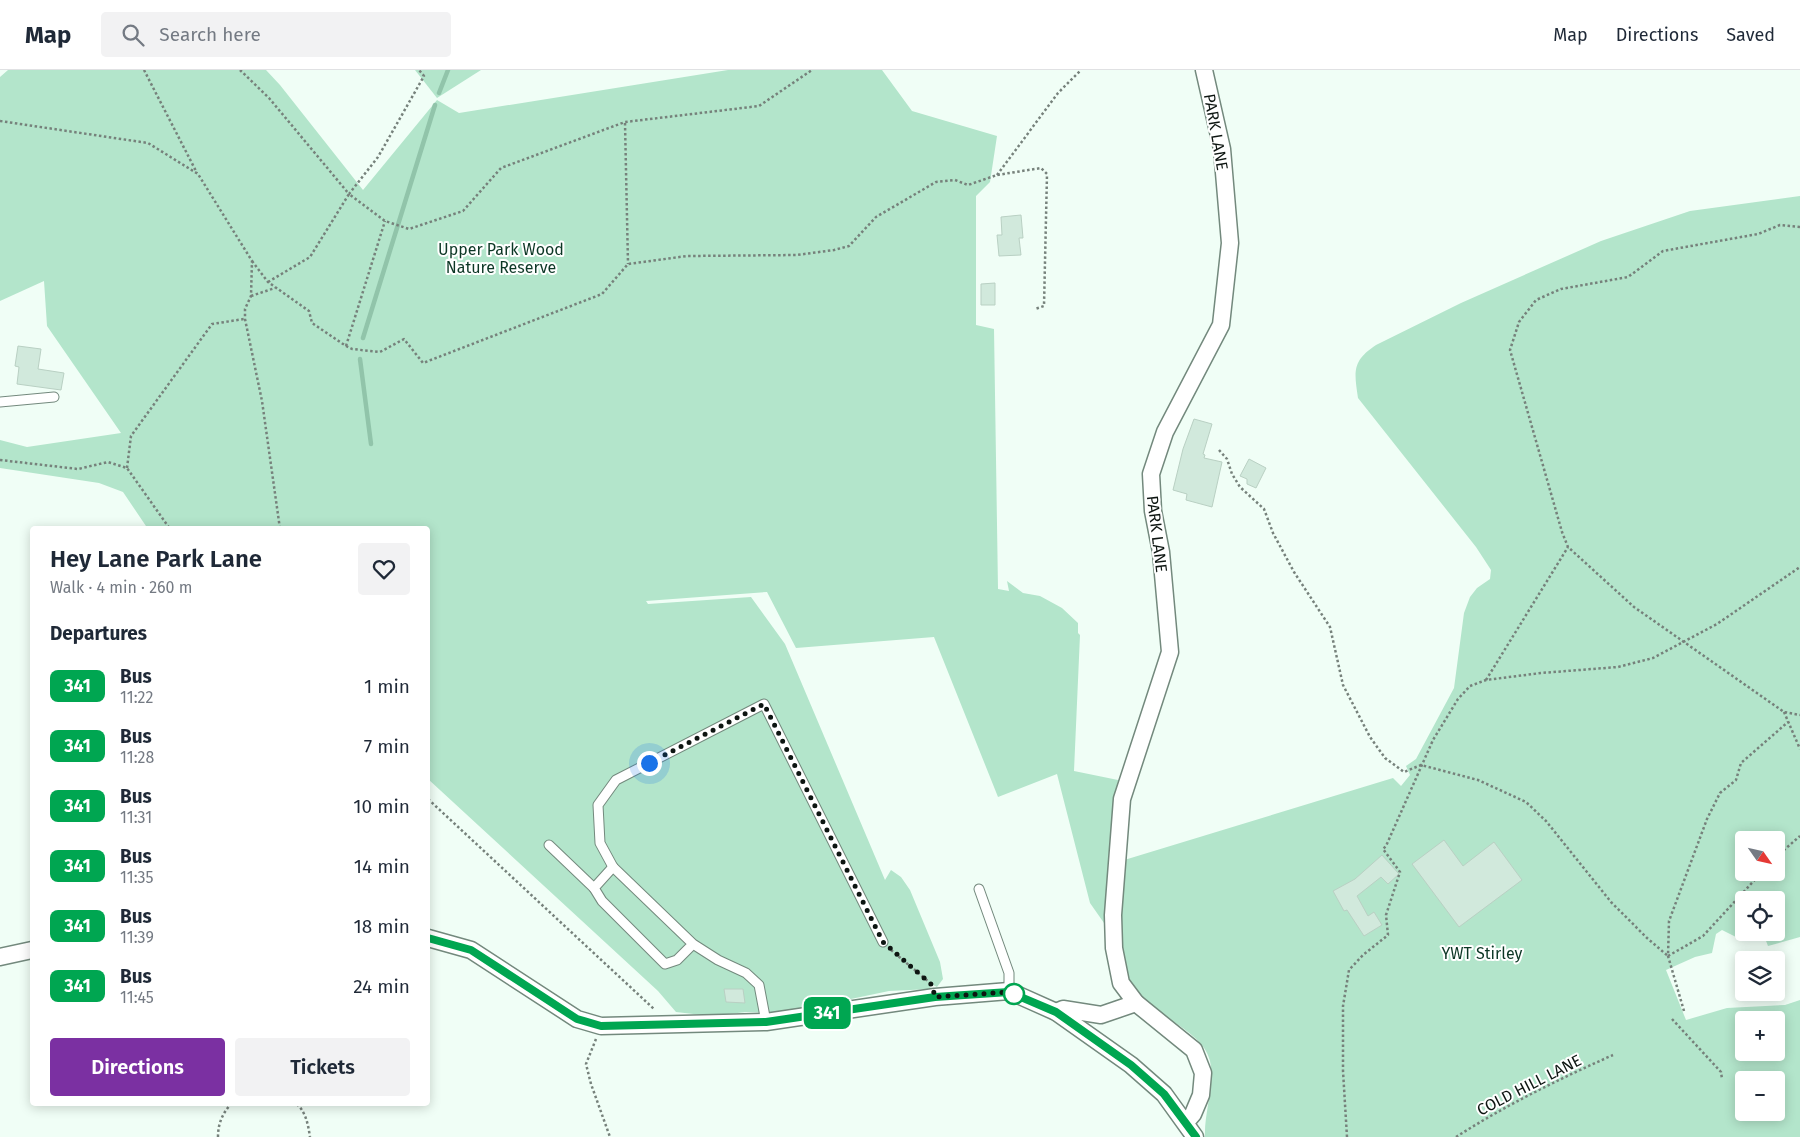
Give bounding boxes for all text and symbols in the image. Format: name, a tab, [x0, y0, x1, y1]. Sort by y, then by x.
search box	[101, 12, 451, 57]
text: Map	[25, 21, 71, 49]
icon: search	[119, 21, 147, 49]
text: Search here	[159, 23, 261, 46]
text: Map	[1553, 24, 1588, 46]
text: Directions	[1616, 24, 1698, 46]
text: Saved	[1726, 24, 1775, 46]
street label: PARK LANE	[1200, 92, 1232, 172]
park label: Upper Park Wood Nature Reserve	[438, 240, 564, 277]
street label: PARK LANE	[1143, 494, 1171, 574]
button: heart	[358, 543, 410, 595]
text: Hey Lane Park Lane	[50, 545, 262, 573]
text: Walk · 4 min · 260 m	[50, 578, 192, 597]
text: Departures	[50, 622, 147, 645]
text: Bus	[120, 665, 152, 688]
text: 341	[64, 675, 91, 697]
text: 1 min	[364, 675, 410, 698]
text: 11:22	[120, 688, 153, 707]
text: Bus	[120, 725, 152, 748]
text: 341	[64, 735, 91, 757]
text: 7 min	[364, 735, 410, 758]
text: 11:28	[120, 748, 154, 767]
your location	[637, 751, 662, 776]
text: Bus	[120, 785, 152, 808]
text: 341	[64, 795, 91, 817]
text: 10 min	[353, 795, 410, 818]
text: 11:31	[120, 808, 152, 827]
north arrow	[1735, 831, 1785, 881]
map controls	[1735, 831, 1785, 1121]
text: Bus	[120, 845, 152, 868]
text: 341	[64, 855, 91, 877]
text: 14 min	[354, 855, 410, 878]
text: 11:35	[120, 868, 154, 887]
button: locate	[1735, 891, 1785, 941]
text: Bus	[120, 905, 152, 928]
text: 341	[64, 915, 91, 937]
text: 18 min	[353, 915, 410, 938]
text: 11:39	[120, 928, 154, 947]
park label: YWT Stirley	[1442, 944, 1523, 963]
button: layers	[1735, 951, 1785, 1001]
text: Bus	[120, 965, 152, 988]
text: 341	[64, 975, 91, 997]
text: 24 min	[353, 975, 410, 998]
unlabelled marker	[1003, 983, 1025, 1005]
text: 11:45	[120, 988, 154, 1007]
line badge: 341	[798, 997, 856, 1029]
text: 341	[814, 1002, 840, 1024]
button: +	[1735, 1011, 1785, 1061]
button: Directions	[50, 1038, 225, 1096]
button: Tickets	[235, 1038, 410, 1096]
street label: COLD HILL LANE	[1474, 1051, 1584, 1119]
button: −	[1735, 1071, 1785, 1121]

